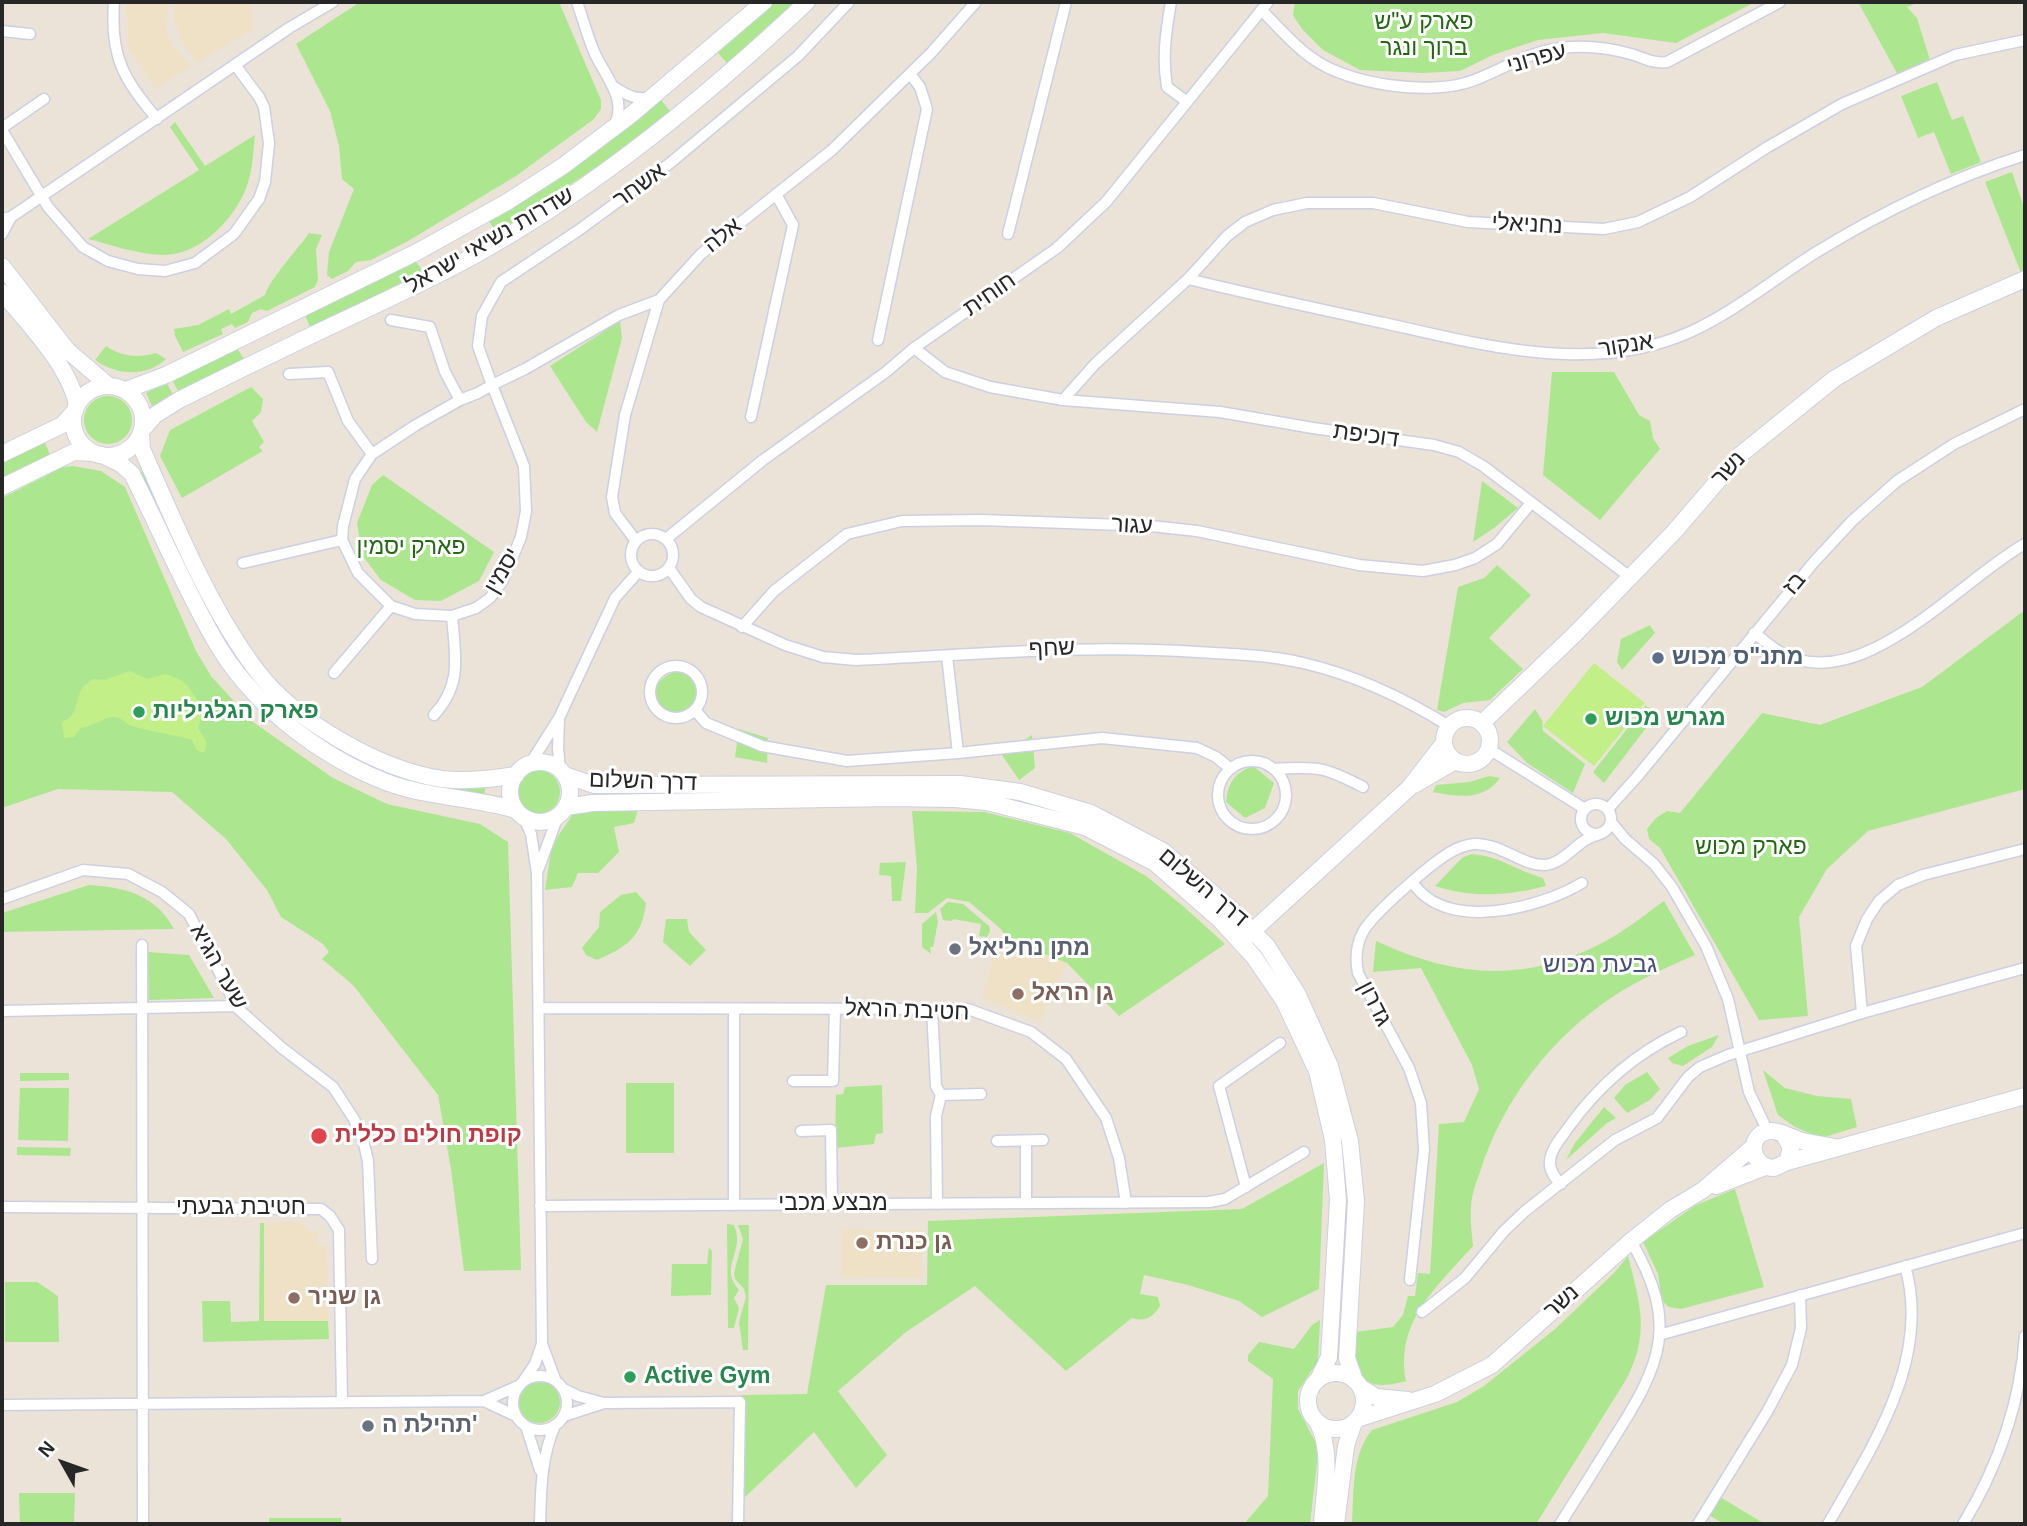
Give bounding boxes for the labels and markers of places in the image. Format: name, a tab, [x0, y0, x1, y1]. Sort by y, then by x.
place label: מתנ"ס מכוש	[1672, 644, 1803, 672]
marker: מתנ"ס מכוש	[1650, 650, 1666, 666]
place label: פארק הגלגיליות	[153, 698, 319, 726]
marker: פארק הגלגיליות	[131, 704, 147, 720]
place label: מגרש מכוש	[1605, 705, 1726, 733]
marker: מגרש מכוש	[1583, 711, 1599, 727]
place label: מתן נחליאל	[969, 935, 1090, 963]
marker: מתן נחליאל	[947, 941, 963, 957]
place label: גן הראל	[1032, 980, 1114, 1008]
marker: גן הראל	[1010, 986, 1026, 1002]
place label: קופת חולים כללית	[335, 1122, 522, 1150]
marker: קופת חולים כללית	[309, 1126, 329, 1146]
place label: גן כנרת	[876, 1229, 952, 1257]
marker: גן כנרת	[854, 1235, 870, 1251]
place label: גן שניר	[308, 1284, 381, 1312]
marker: גן שניר	[286, 1290, 302, 1306]
place label: Active Gym	[644, 1363, 771, 1391]
marker: Active Gym	[622, 1369, 638, 1385]
place label: תהילת ה'	[382, 1412, 478, 1440]
marker: תהילת ה'	[360, 1418, 376, 1434]

